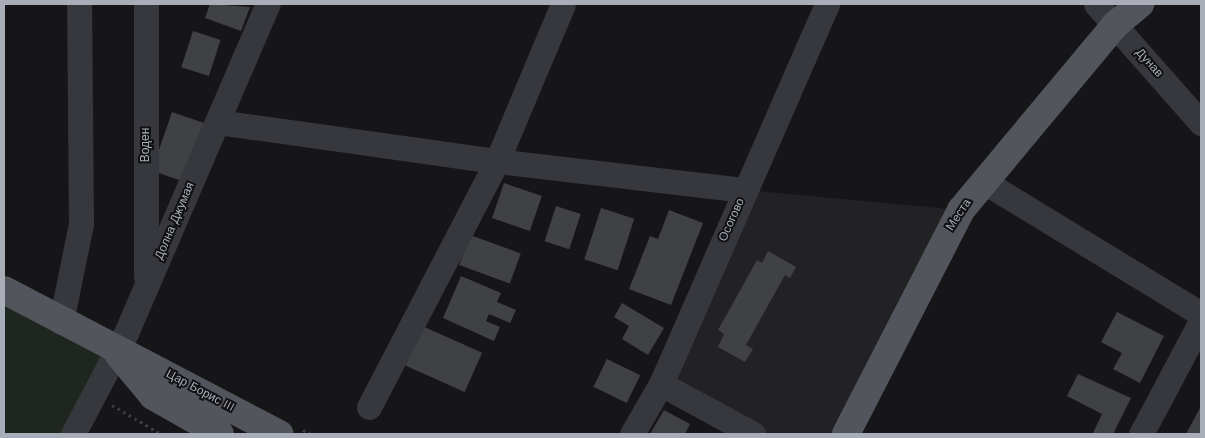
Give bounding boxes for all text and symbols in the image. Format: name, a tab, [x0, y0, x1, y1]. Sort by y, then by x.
street label: Дунав	[1132, 46, 1166, 80]
street label: Воден	[139, 128, 153, 162]
street label: Долна Джумая	[152, 180, 198, 262]
street label: Осогово	[716, 196, 748, 244]
street label: Места	[943, 196, 975, 234]
street label: Цар Борис III	[163, 367, 237, 415]

